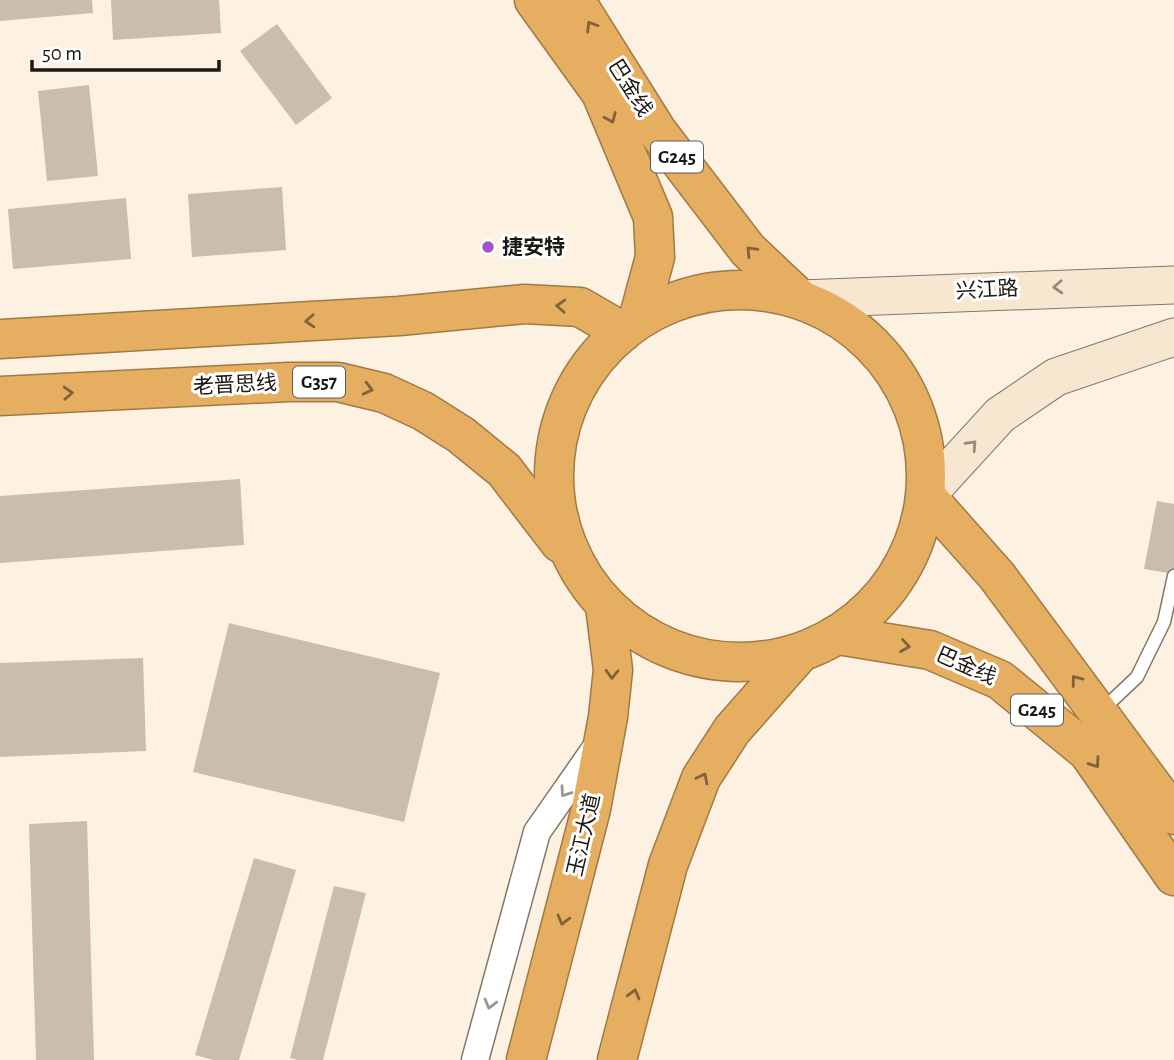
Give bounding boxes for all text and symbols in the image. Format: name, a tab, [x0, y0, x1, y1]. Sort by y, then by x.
one-way arrow	[587, 21, 600, 34]
scale bar	[32, 28, 219, 72]
text: 50 m	[42, 43, 82, 64]
street label: 巴金线	[604, 55, 656, 120]
one-way arrow	[603, 111, 617, 123]
road number: G245	[651, 141, 703, 172]
place label: 捷安特	[502, 236, 565, 258]
marker: 捷安特	[480, 239, 496, 255]
one-way arrow	[746, 246, 759, 259]
street label: 兴江路	[955, 277, 1019, 302]
one-way arrow	[1052, 280, 1063, 295]
one-way arrow	[555, 298, 566, 313]
one-way arrow	[304, 313, 315, 328]
road number: G357	[293, 366, 345, 398]
street label: 老晋思线	[192, 371, 277, 398]
one-way arrow	[362, 381, 374, 395]
one-way arrow	[63, 385, 74, 400]
one-way arrow	[964, 440, 976, 453]
one-way arrow	[900, 638, 911, 653]
street label: 巴金线	[933, 643, 999, 688]
one-way arrow	[604, 669, 620, 680]
one-way arrow	[1072, 676, 1084, 688]
road number: G245	[1011, 694, 1063, 726]
one-way arrow	[1087, 755, 1099, 768]
one-way arrow	[694, 772, 708, 785]
one-way arrow	[561, 784, 573, 797]
street label: 玉江大道	[563, 791, 604, 878]
one-way arrow	[557, 914, 571, 926]
one-way arrow	[626, 988, 640, 1000]
one-way arrow	[484, 998, 498, 1010]

